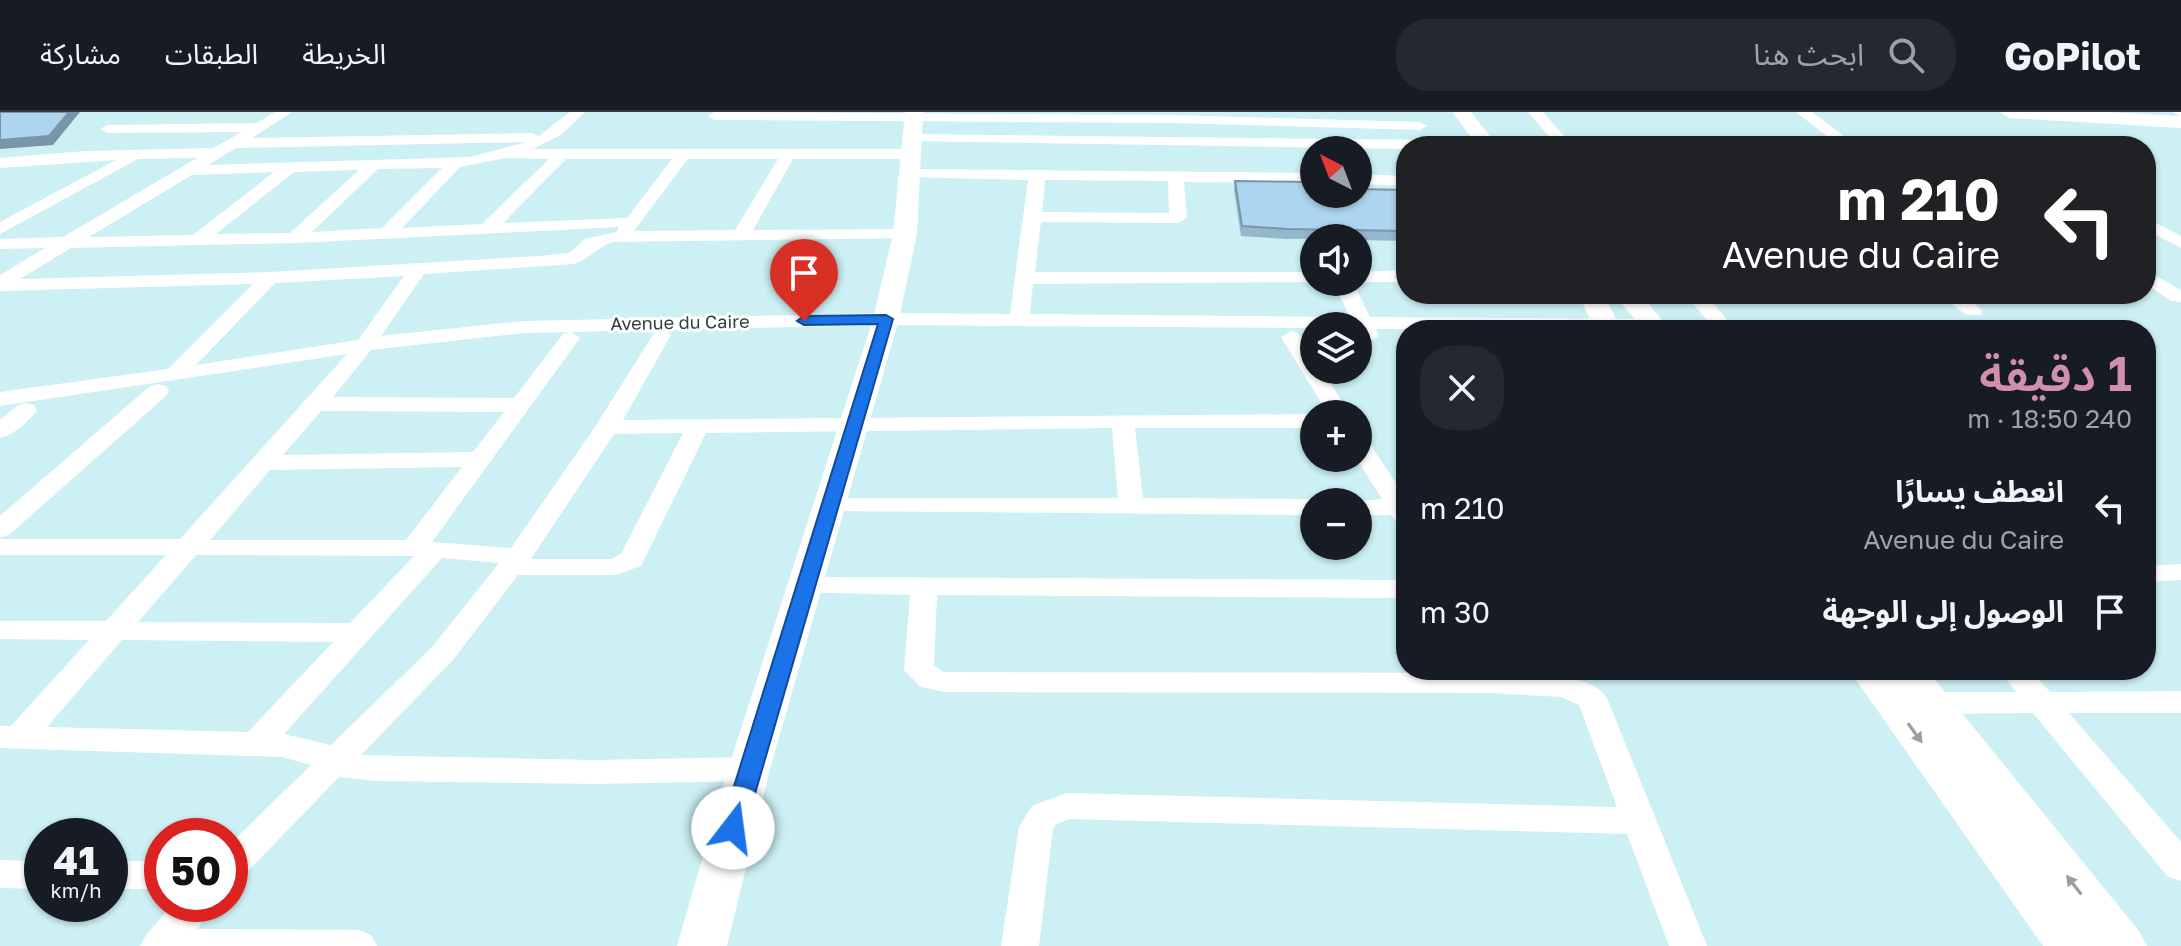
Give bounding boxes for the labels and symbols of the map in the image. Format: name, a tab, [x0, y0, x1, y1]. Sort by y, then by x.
north arrow	[1300, 136, 1372, 208]
pin	[770, 239, 838, 321]
street label: Avenue du Caire	[610, 310, 750, 334]
one-way arrow	[1907, 722, 1923, 744]
position arrow	[691, 786, 775, 870]
speed limit sign: 50	[144, 818, 248, 922]
one-way arrow	[2066, 875, 2082, 895]

